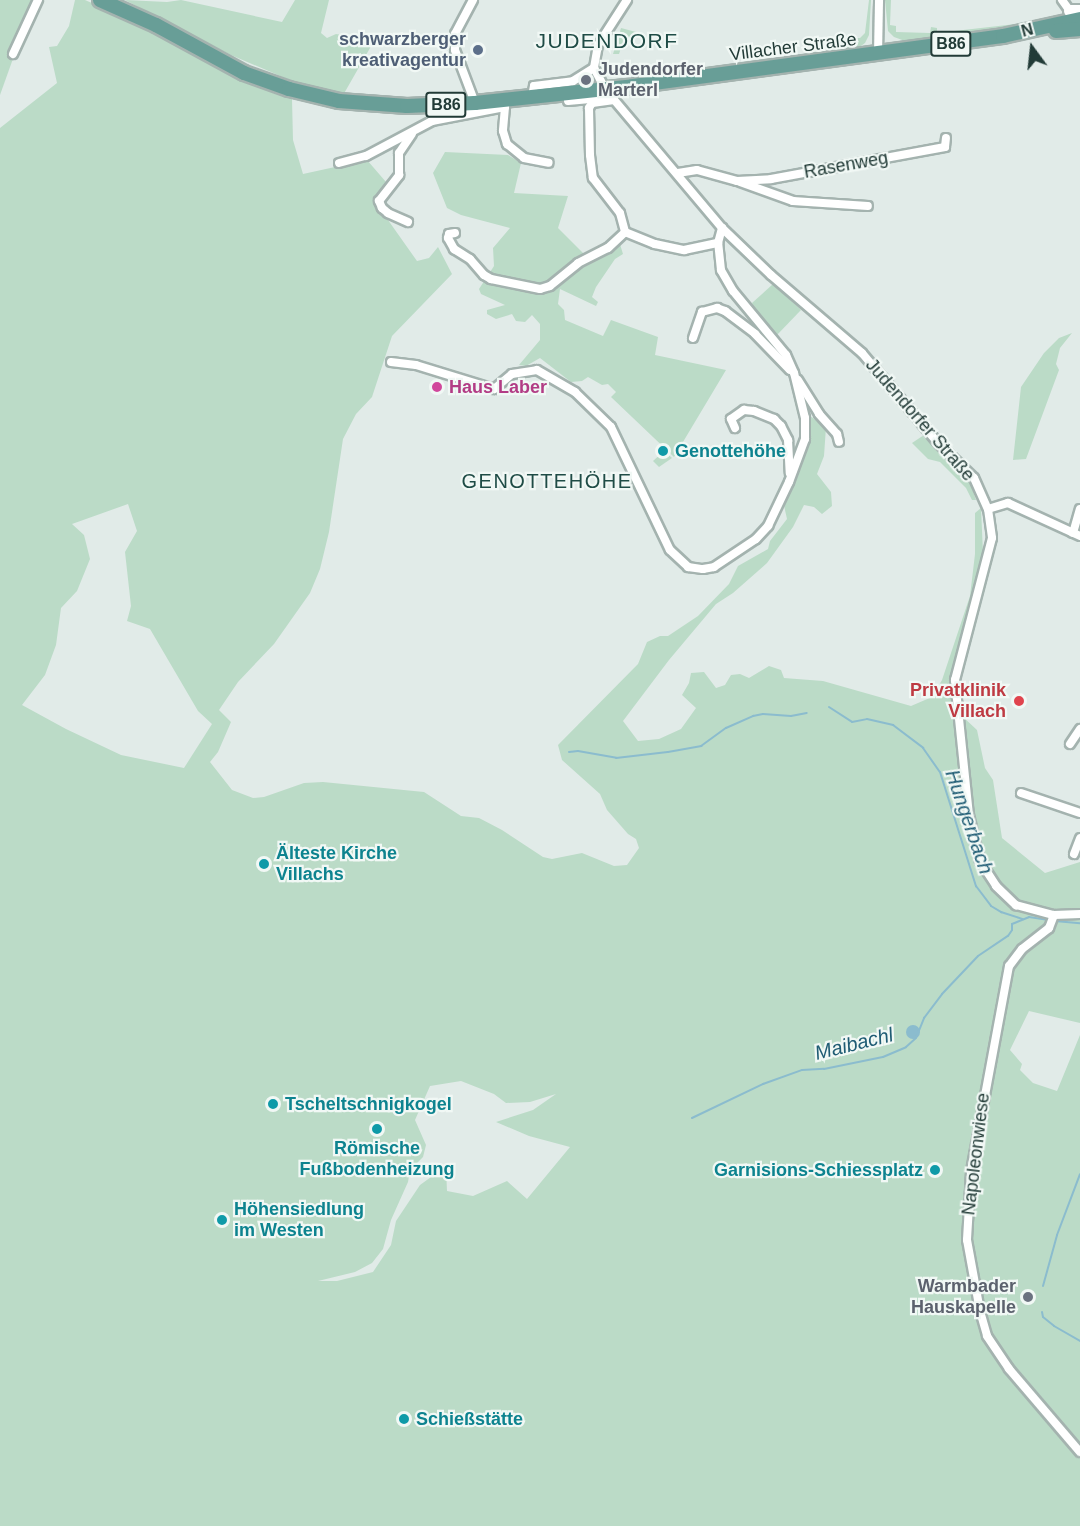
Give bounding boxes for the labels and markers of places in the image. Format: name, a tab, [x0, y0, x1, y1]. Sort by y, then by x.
place label: schwarzberger kreativagentur	[339, 29, 466, 72]
marker: schwarzberger kreativagentur	[471, 43, 485, 57]
place label: Judendorfer Marterl	[598, 59, 703, 101]
marker: Judendorfer Marterl	[579, 73, 593, 87]
place label: Haus Laber	[449, 376, 547, 398]
marker: Haus Laber	[430, 380, 444, 394]
place label: Genottehöhe	[675, 440, 786, 462]
marker: Genottehöhe	[656, 444, 670, 458]
place label: Privatklinik Villach	[910, 680, 1006, 722]
marker: Privatklinik Villach	[1010, 692, 1028, 710]
place label: Älteste Kirche Villachs	[276, 843, 397, 886]
marker: Älteste Kirche Villachs	[257, 857, 271, 871]
place label: Tscheltschnigkogel	[285, 1093, 452, 1115]
marker: Tscheltschnigkogel	[266, 1097, 280, 1111]
marker: Römische Fußbodenheizung	[370, 1122, 384, 1136]
place label: Römische Fußbodenheizung	[300, 1138, 454, 1180]
place label: Garnisions-Schiessplatz	[714, 1159, 923, 1181]
marker: Garnisions-Schiessplatz	[928, 1163, 942, 1177]
place label: Höhensiedlung im Westen	[234, 1199, 364, 1242]
marker: Höhensiedlung im Westen	[215, 1213, 229, 1227]
place label: Warmbader Hauskapelle	[911, 1276, 1016, 1318]
marker: Warmbader Hauskapelle	[1021, 1290, 1035, 1304]
place label: Schießstätte	[416, 1408, 523, 1430]
marker: Schießstätte	[397, 1412, 411, 1426]

